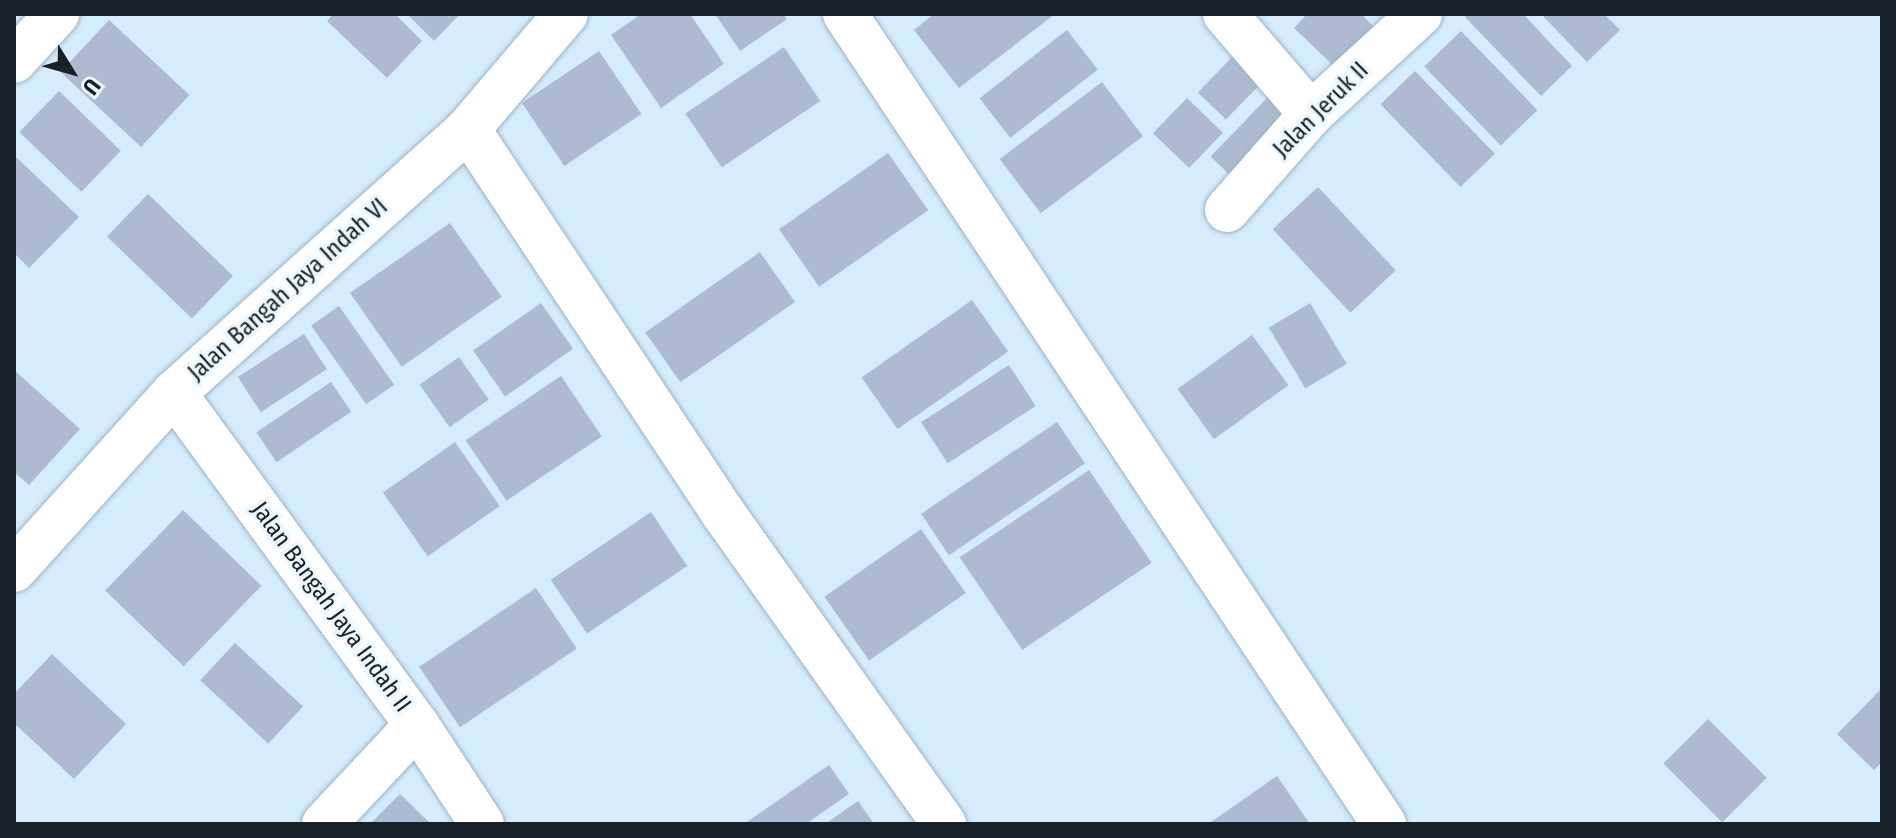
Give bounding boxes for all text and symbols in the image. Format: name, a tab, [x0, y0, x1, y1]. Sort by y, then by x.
north arrow	[32, 32, 112, 112]
street label: Jalan Jeruk II	[1267, 56, 1375, 164]
text: U	[77, 73, 106, 100]
street label: Jalan Bangah Jaya Indah VI	[182, 193, 394, 387]
street label: Jalan Bangah Jaya Indah II	[245, 496, 417, 718]

